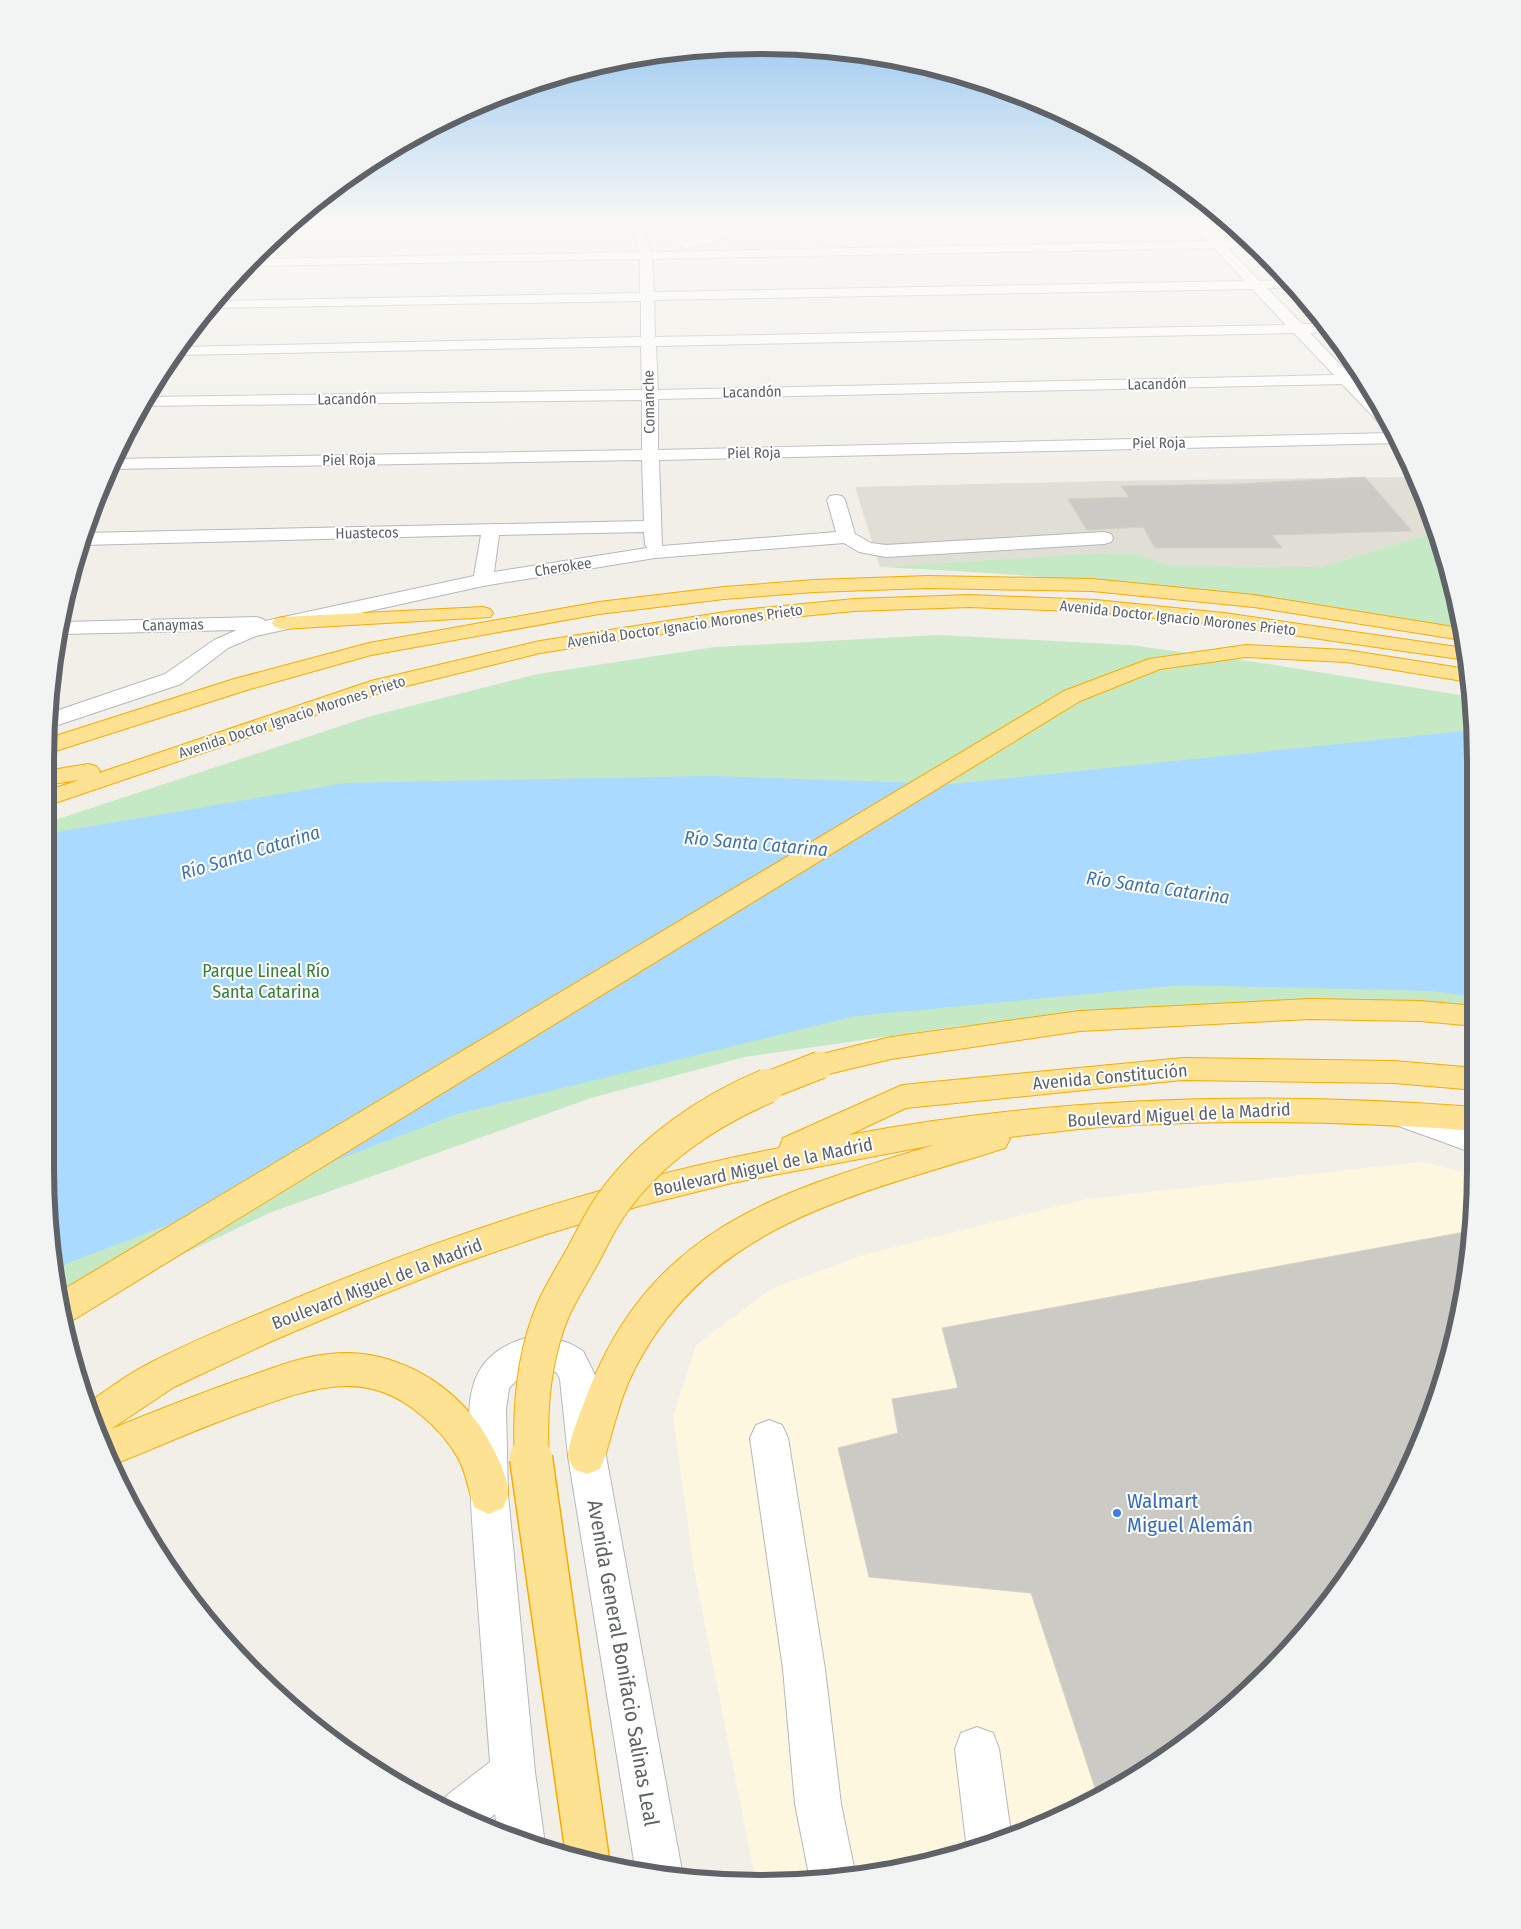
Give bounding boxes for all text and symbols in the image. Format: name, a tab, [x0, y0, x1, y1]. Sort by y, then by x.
street label: Comanche	[639, 370, 659, 434]
street label: Lacandón	[1127, 374, 1187, 394]
street label: Lacandón	[722, 382, 782, 402]
street label: Lacandón	[317, 389, 377, 409]
street label: Piel Roja	[1132, 434, 1186, 452]
street label: Piel Roja	[727, 444, 781, 462]
street label: Piel Roja	[322, 451, 376, 469]
street label: Huastecos	[335, 523, 399, 543]
street label: Cherokee	[533, 554, 593, 580]
street label: Avenida Doctor Ignacio Morones Prieto	[1059, 597, 1297, 639]
street label: Avenida Doctor Ignacio Morones Prieto	[566, 601, 804, 651]
street label: Canaymas	[142, 615, 204, 635]
street label: Avenida Doctor Ignacio Morones Prieto	[176, 672, 408, 762]
water label: Río Santa Catarina	[178, 820, 323, 885]
water label: Río Santa Catarina	[683, 826, 829, 861]
water label: Río Santa Catarina	[1085, 866, 1231, 909]
park label: Parque Lineal Río Santa Catarina	[202, 960, 330, 1003]
street label: Avenida Constitución	[1032, 1059, 1188, 1095]
street label: Boulevard Miguel de la Madrid	[1067, 1098, 1291, 1132]
street label: Boulevard Miguel de la Madrid	[651, 1133, 875, 1201]
street label: Boulevard Miguel de la Madrid	[269, 1234, 485, 1334]
place label: Walmart Miguel Alemán	[1127, 1488, 1253, 1538]
street label: Avenida General Bonifacio Salinas Leal	[581, 1498, 665, 1829]
marker: Walmart Miguel Alemán	[1111, 1507, 1123, 1519]

